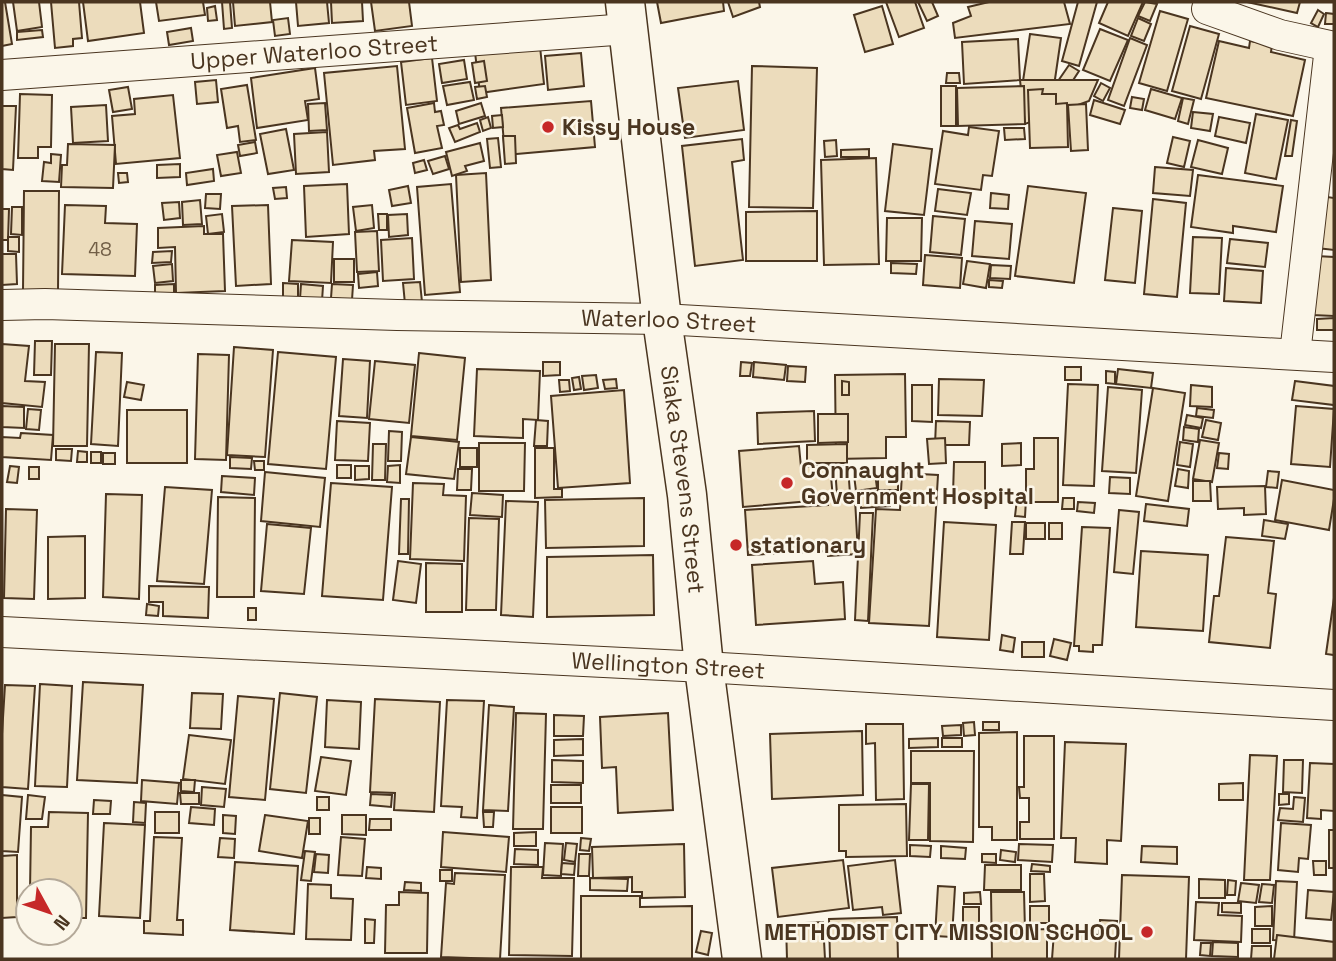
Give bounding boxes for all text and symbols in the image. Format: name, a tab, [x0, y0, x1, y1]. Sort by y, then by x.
street label: Upper Waterloo Street	[189, 28, 439, 76]
place label: Kissy House	[562, 112, 695, 142]
marker: Kissy House	[540, 119, 556, 135]
house number: 48	[88, 237, 112, 262]
street label: Waterloo Street	[581, 303, 757, 339]
street label: Siaka Stevens Street	[654, 363, 712, 595]
place label: Connaught Government Hospital	[801, 455, 1034, 511]
marker: Connaught Government Hospital	[779, 475, 795, 491]
place label: stationary	[750, 530, 866, 560]
marker: stationary	[728, 537, 744, 553]
street label: Wellington Street	[571, 645, 766, 686]
north arrow	[14, 877, 84, 947]
text: N	[48, 910, 75, 936]
place label: METHODIST CITY MISSION SCHOOL	[764, 917, 1133, 947]
marker: METHODIST CITY MISSION SCHOOL	[1139, 924, 1155, 940]

